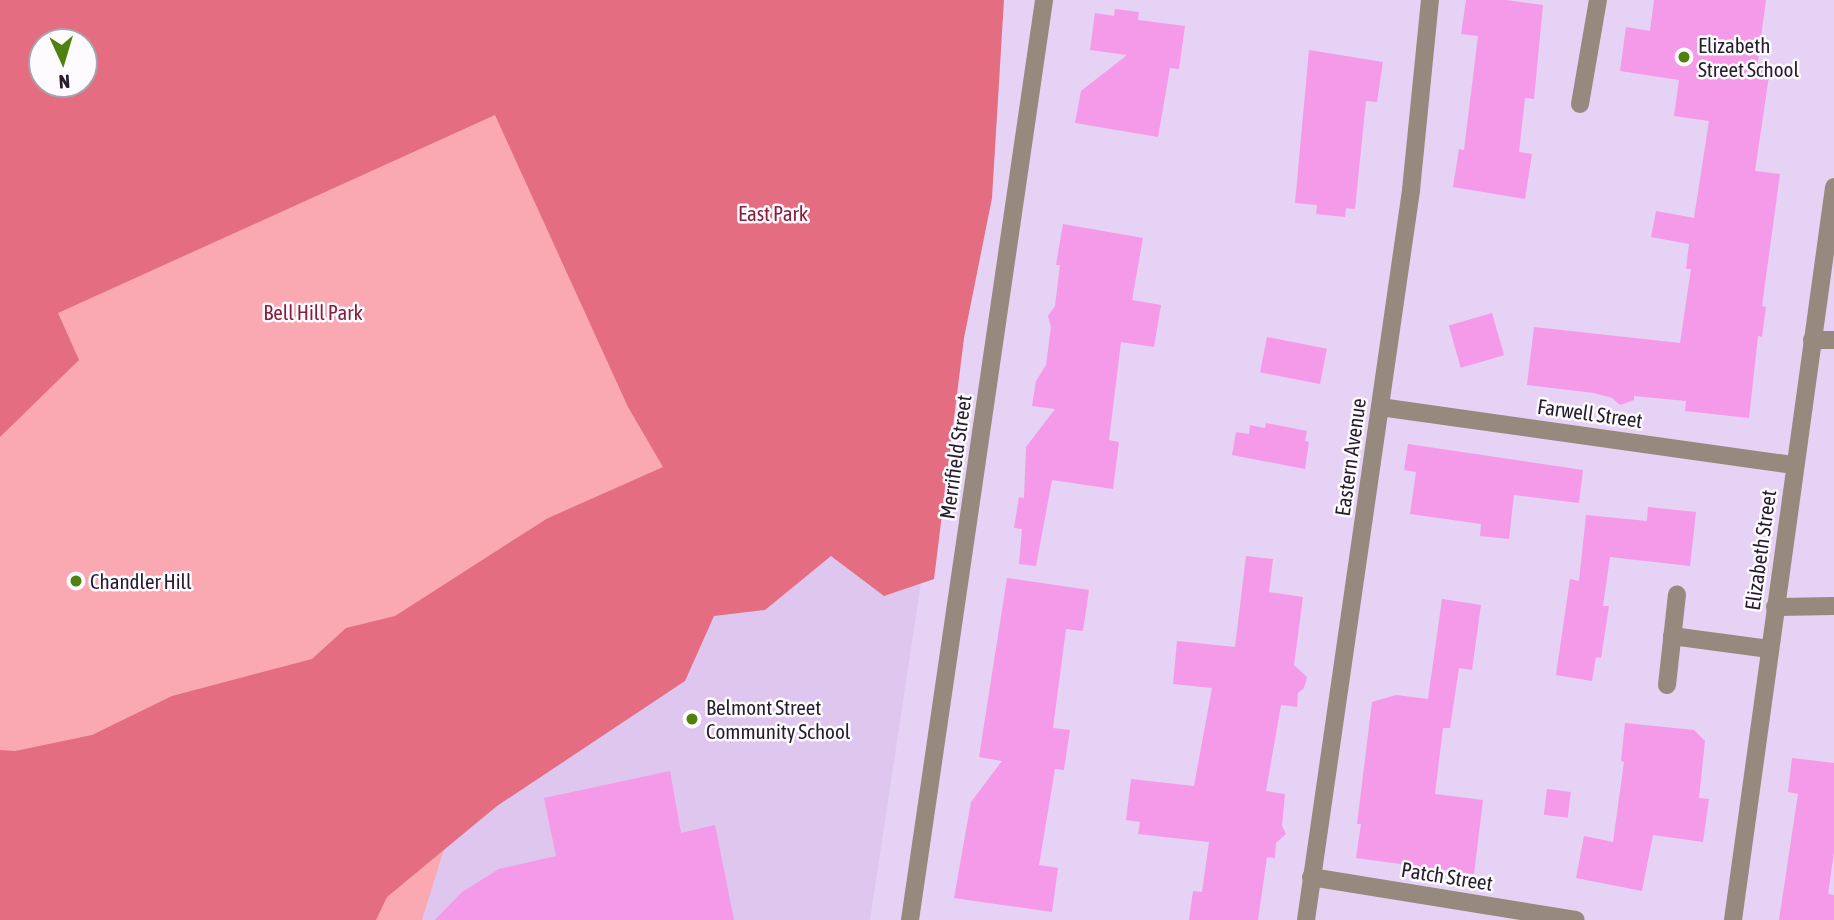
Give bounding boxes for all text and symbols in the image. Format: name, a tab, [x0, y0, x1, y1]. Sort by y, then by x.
north arrow	[28, 28, 98, 98]
place label: Elizabeth Street School	[1698, 32, 1799, 82]
marker: Elizabeth Street School	[1676, 49, 1692, 65]
text: N	[58, 71, 71, 93]
park label: East Park	[738, 200, 808, 226]
park label: Bell Hill Park	[263, 299, 363, 325]
street label: Merrifield Street	[934, 393, 976, 521]
street label: Farwell Street	[1536, 393, 1644, 433]
street label: Eastern Avenue	[1329, 396, 1371, 518]
street label: Elizabeth Street	[1739, 488, 1781, 612]
place label: Chandler Hill	[90, 568, 192, 594]
marker: Chandler Hill	[68, 573, 84, 589]
place label: Belmont Street Community School	[706, 694, 850, 744]
marker: Belmont Street Community School	[684, 711, 700, 727]
street label: Patch Street	[1399, 856, 1495, 896]

